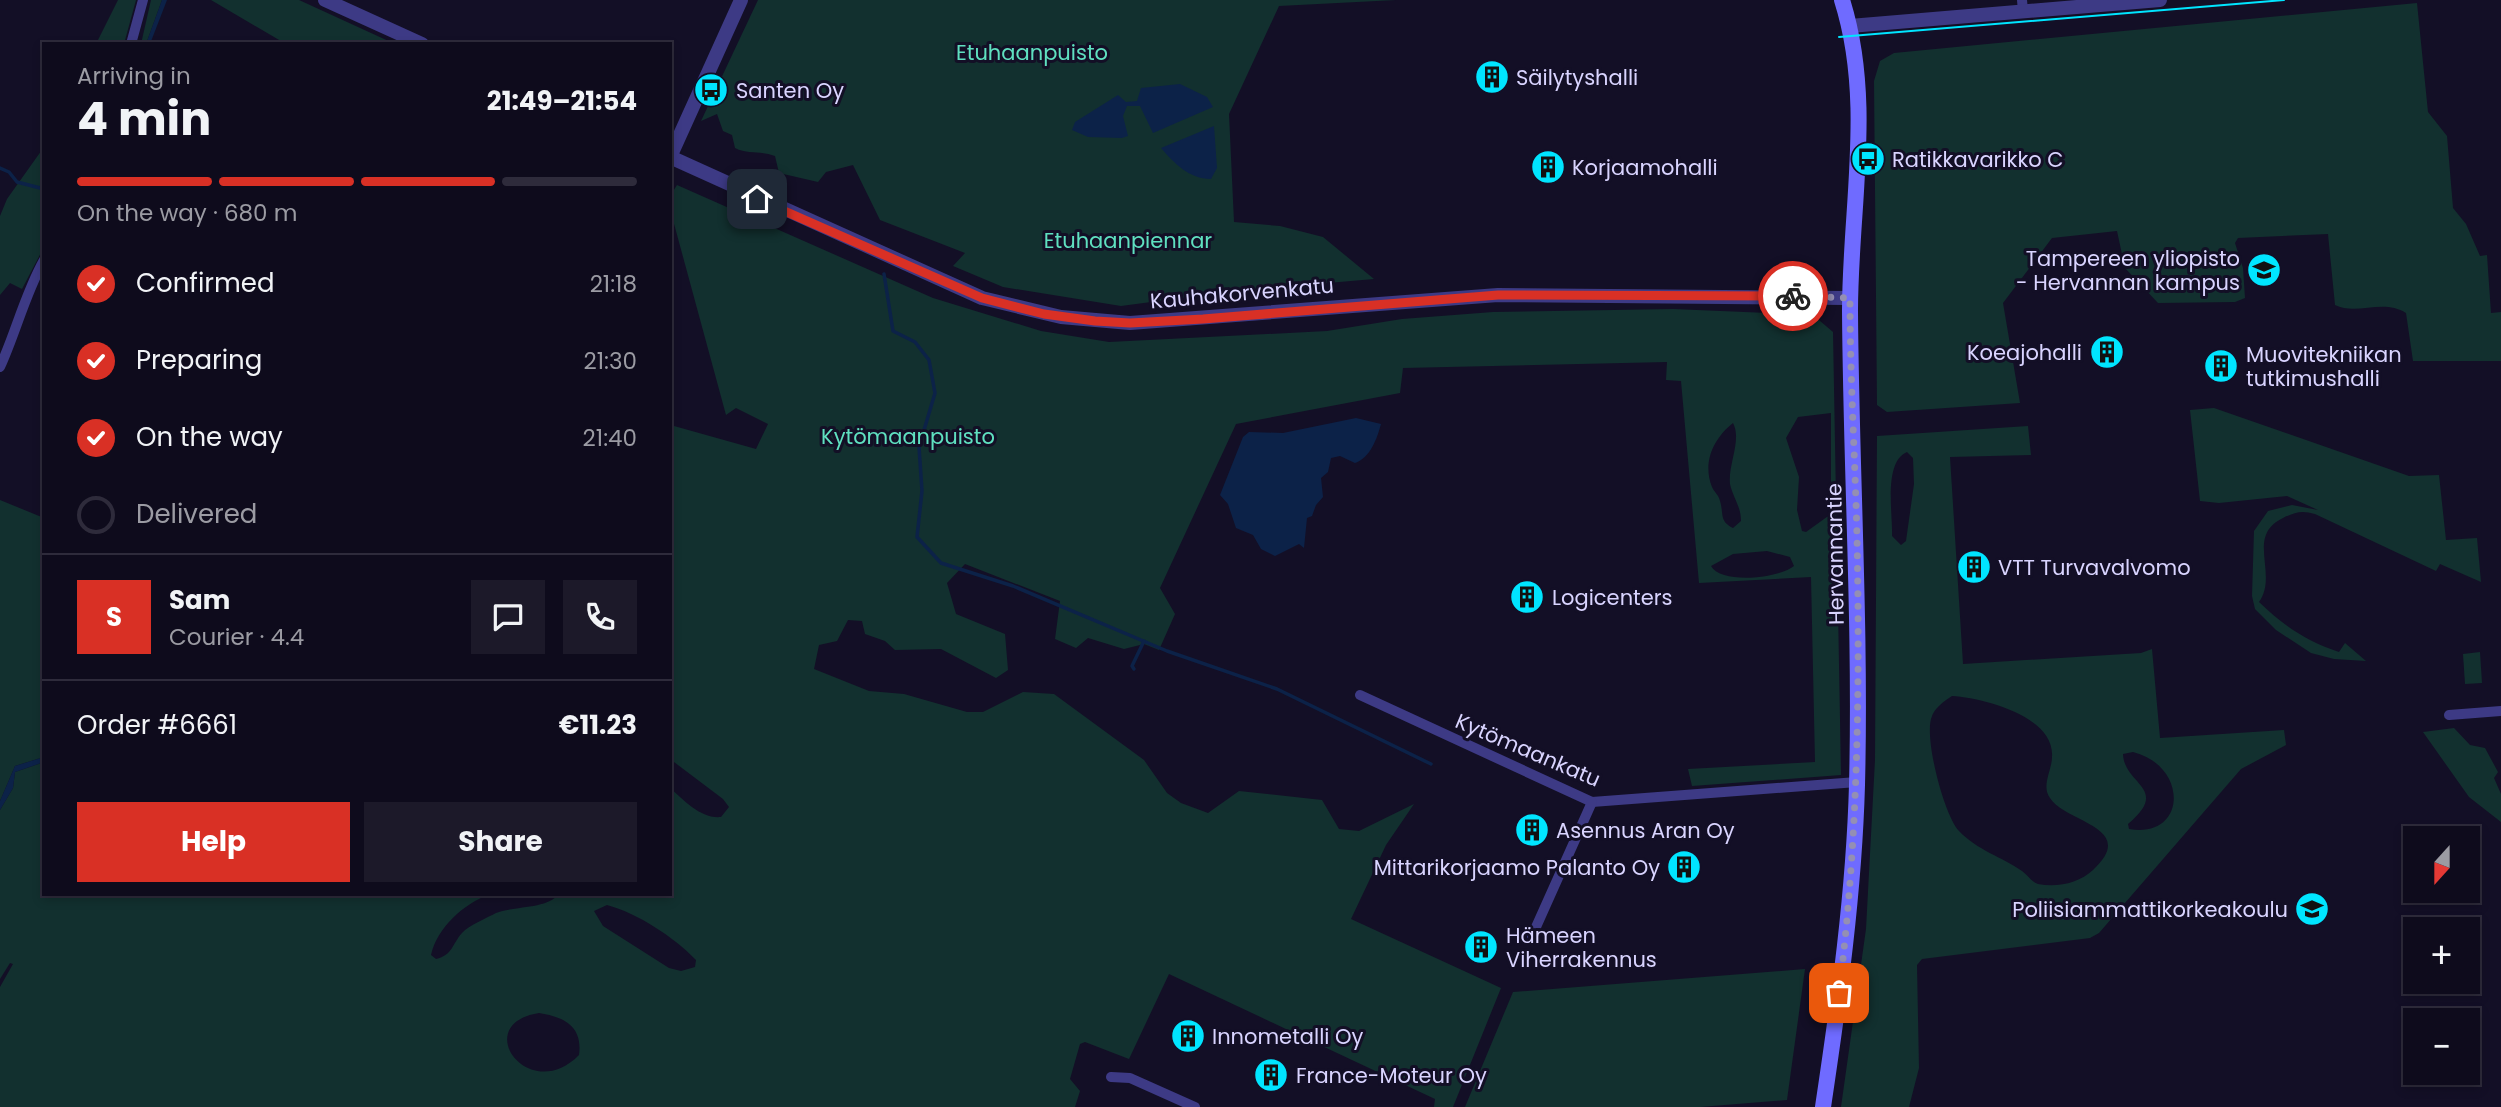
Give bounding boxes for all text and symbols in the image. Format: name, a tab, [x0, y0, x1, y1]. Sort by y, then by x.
park label: Etuhaanpuisto	[956, 38, 1108, 67]
building icon: Säilytyshalli	[1473, 58, 1511, 96]
text: Arriving in	[77, 60, 191, 92]
place label: Säilytyshalli	[1516, 63, 1638, 92]
bus stop icon: Santen Oy	[692, 71, 730, 109]
place label: Santen Oy	[736, 76, 844, 105]
text: 21:49–21:54	[487, 83, 637, 119]
text: 4 min	[77, 87, 211, 151]
bus stop icon: Ratikkavarikko C	[1849, 140, 1887, 178]
place label: Ratikkavarikko C	[1892, 145, 2063, 174]
building icon: Korjaamohalli	[1529, 148, 1567, 186]
place label: Korjaamohalli	[1572, 153, 1718, 182]
pin	[727, 169, 787, 229]
icon: home	[738, 180, 776, 218]
text: On the way · 680 m	[77, 197, 297, 229]
park label: Etuhaanpiennar	[1044, 226, 1212, 255]
place label: Tampereen yliopisto - Hervannan kampus	[2016, 244, 2240, 297]
school or university icon: Tampereen yliopisto - Hervannan kampus	[2245, 251, 2283, 289]
courier	[1758, 261, 1828, 331]
icon: check	[77, 265, 115, 303]
text: Confirmed	[136, 265, 274, 301]
text: 21:18	[590, 268, 637, 300]
street label: Kauhakorvenkatu	[1149, 271, 1335, 315]
icon: bike	[1774, 277, 1812, 315]
building icon: Koeajohalli	[2088, 333, 2126, 371]
place label: Koeajohalli	[1967, 338, 2082, 367]
place label: Muovitekniikan tutkimushalli	[2246, 340, 2402, 393]
icon: check	[77, 342, 115, 380]
text: Preparing	[136, 342, 262, 378]
text: 21:30	[584, 345, 637, 377]
building icon: Muovitekniikan tutkimushalli	[2202, 347, 2240, 385]
icon: check	[77, 419, 115, 457]
text: On the way	[136, 419, 283, 455]
text: 21:40	[583, 422, 637, 454]
park label: Kytömaanpuisto	[821, 422, 995, 451]
street label: Hervannantie	[1819, 483, 1851, 625]
text: Delivered	[136, 496, 257, 532]
building icon: VTT Turvavalvomo	[1955, 548, 1993, 586]
place label: VTT Turvavalvomo	[1998, 553, 2191, 582]
building icon: Logicenters	[1508, 578, 1546, 616]
button: chat	[471, 580, 545, 654]
button: phone	[563, 580, 637, 654]
text: Sam	[169, 582, 230, 618]
place label: Logicenters	[1552, 583, 1673, 612]
text: S	[106, 599, 122, 635]
text: Courier · 4.4	[169, 621, 304, 653]
street label: Kytömaankatu	[1451, 706, 1605, 794]
text: Order #6661	[77, 707, 237, 743]
text: €11.23	[559, 707, 637, 743]
button: Help	[77, 802, 350, 882]
button: Share	[364, 802, 637, 882]
building icon: Asennus Aran Oy	[1513, 811, 1551, 849]
place label: Asennus Aran Oy	[1556, 816, 1735, 845]
north arrow	[2403, 826, 2480, 903]
map controls	[2403, 826, 2480, 1085]
building icon: Mittarikorjaamo Palanto Oy	[1665, 848, 1703, 886]
place label: Mittarikorjaamo Palanto Oy	[1374, 853, 1660, 882]
school or university icon: Poliisiammattikorkeakoulu	[2293, 890, 2331, 928]
place label: Poliisiammattikorkeakoulu	[2012, 895, 2288, 924]
button: +	[2403, 917, 2480, 994]
place label: Hämeen Viherrakennus	[1506, 921, 1657, 974]
building icon: Hämeen Viherrakennus	[1462, 928, 1500, 966]
pin	[1809, 963, 1869, 1023]
icon: bag	[1820, 974, 1858, 1012]
button: −	[2403, 1008, 2480, 1085]
building icon: Innometalli Oy	[1169, 1017, 1207, 1055]
place label: Innometalli Oy	[1212, 1022, 1364, 1051]
building icon: France-Moteur Oy	[1252, 1056, 1290, 1094]
place label: France-Moteur Oy	[1296, 1061, 1487, 1090]

